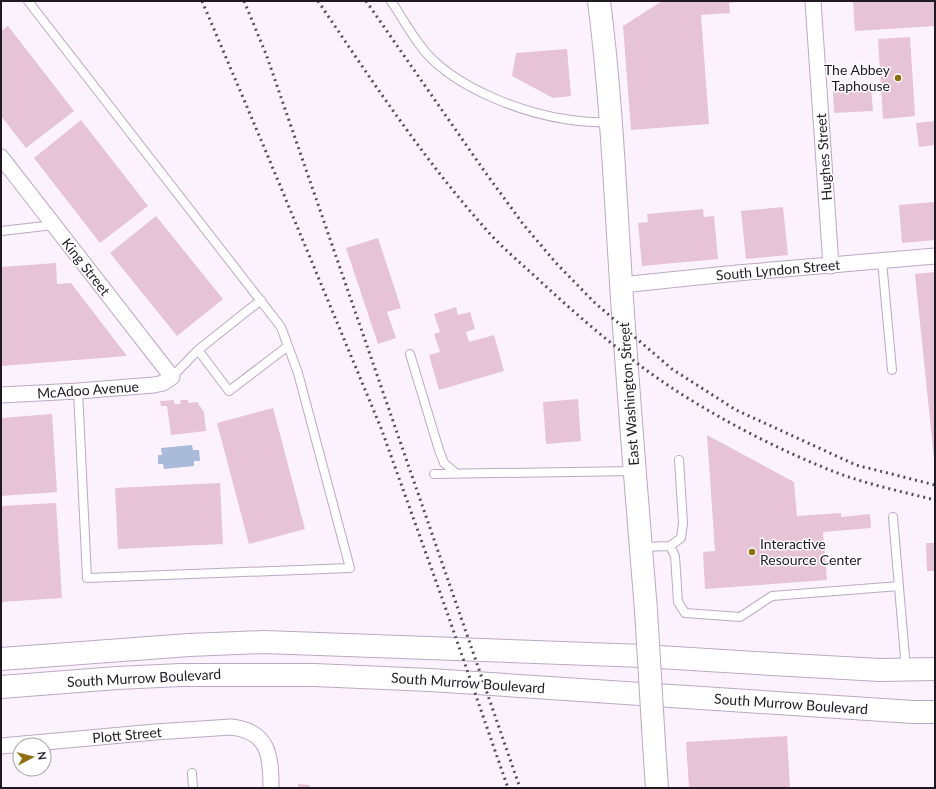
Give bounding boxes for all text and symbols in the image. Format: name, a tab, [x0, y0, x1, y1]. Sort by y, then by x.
place label: The Abbey Taphouse	[824, 61, 891, 94]
marker: The Abbey Taphouse	[893, 73, 903, 83]
street label: Hughes Street	[812, 113, 835, 201]
street label: King Street	[59, 235, 114, 299]
street label: South Lyndon Street	[715, 256, 841, 283]
street label: East Washington Street	[615, 322, 642, 466]
street label: McAdoo Avenue	[37, 377, 139, 402]
place label: Interactive Resource Center	[760, 535, 862, 568]
marker: Interactive Resource Center	[747, 547, 757, 557]
street label: South Murrow Boulevard	[66, 665, 221, 690]
street label: South Murrow Boulevard	[390, 669, 546, 696]
street label: South Murrow Boulevard	[713, 690, 869, 717]
street label: Plott Street	[92, 723, 162, 746]
north arrow	[12, 737, 52, 777]
text: N	[35, 751, 49, 761]

